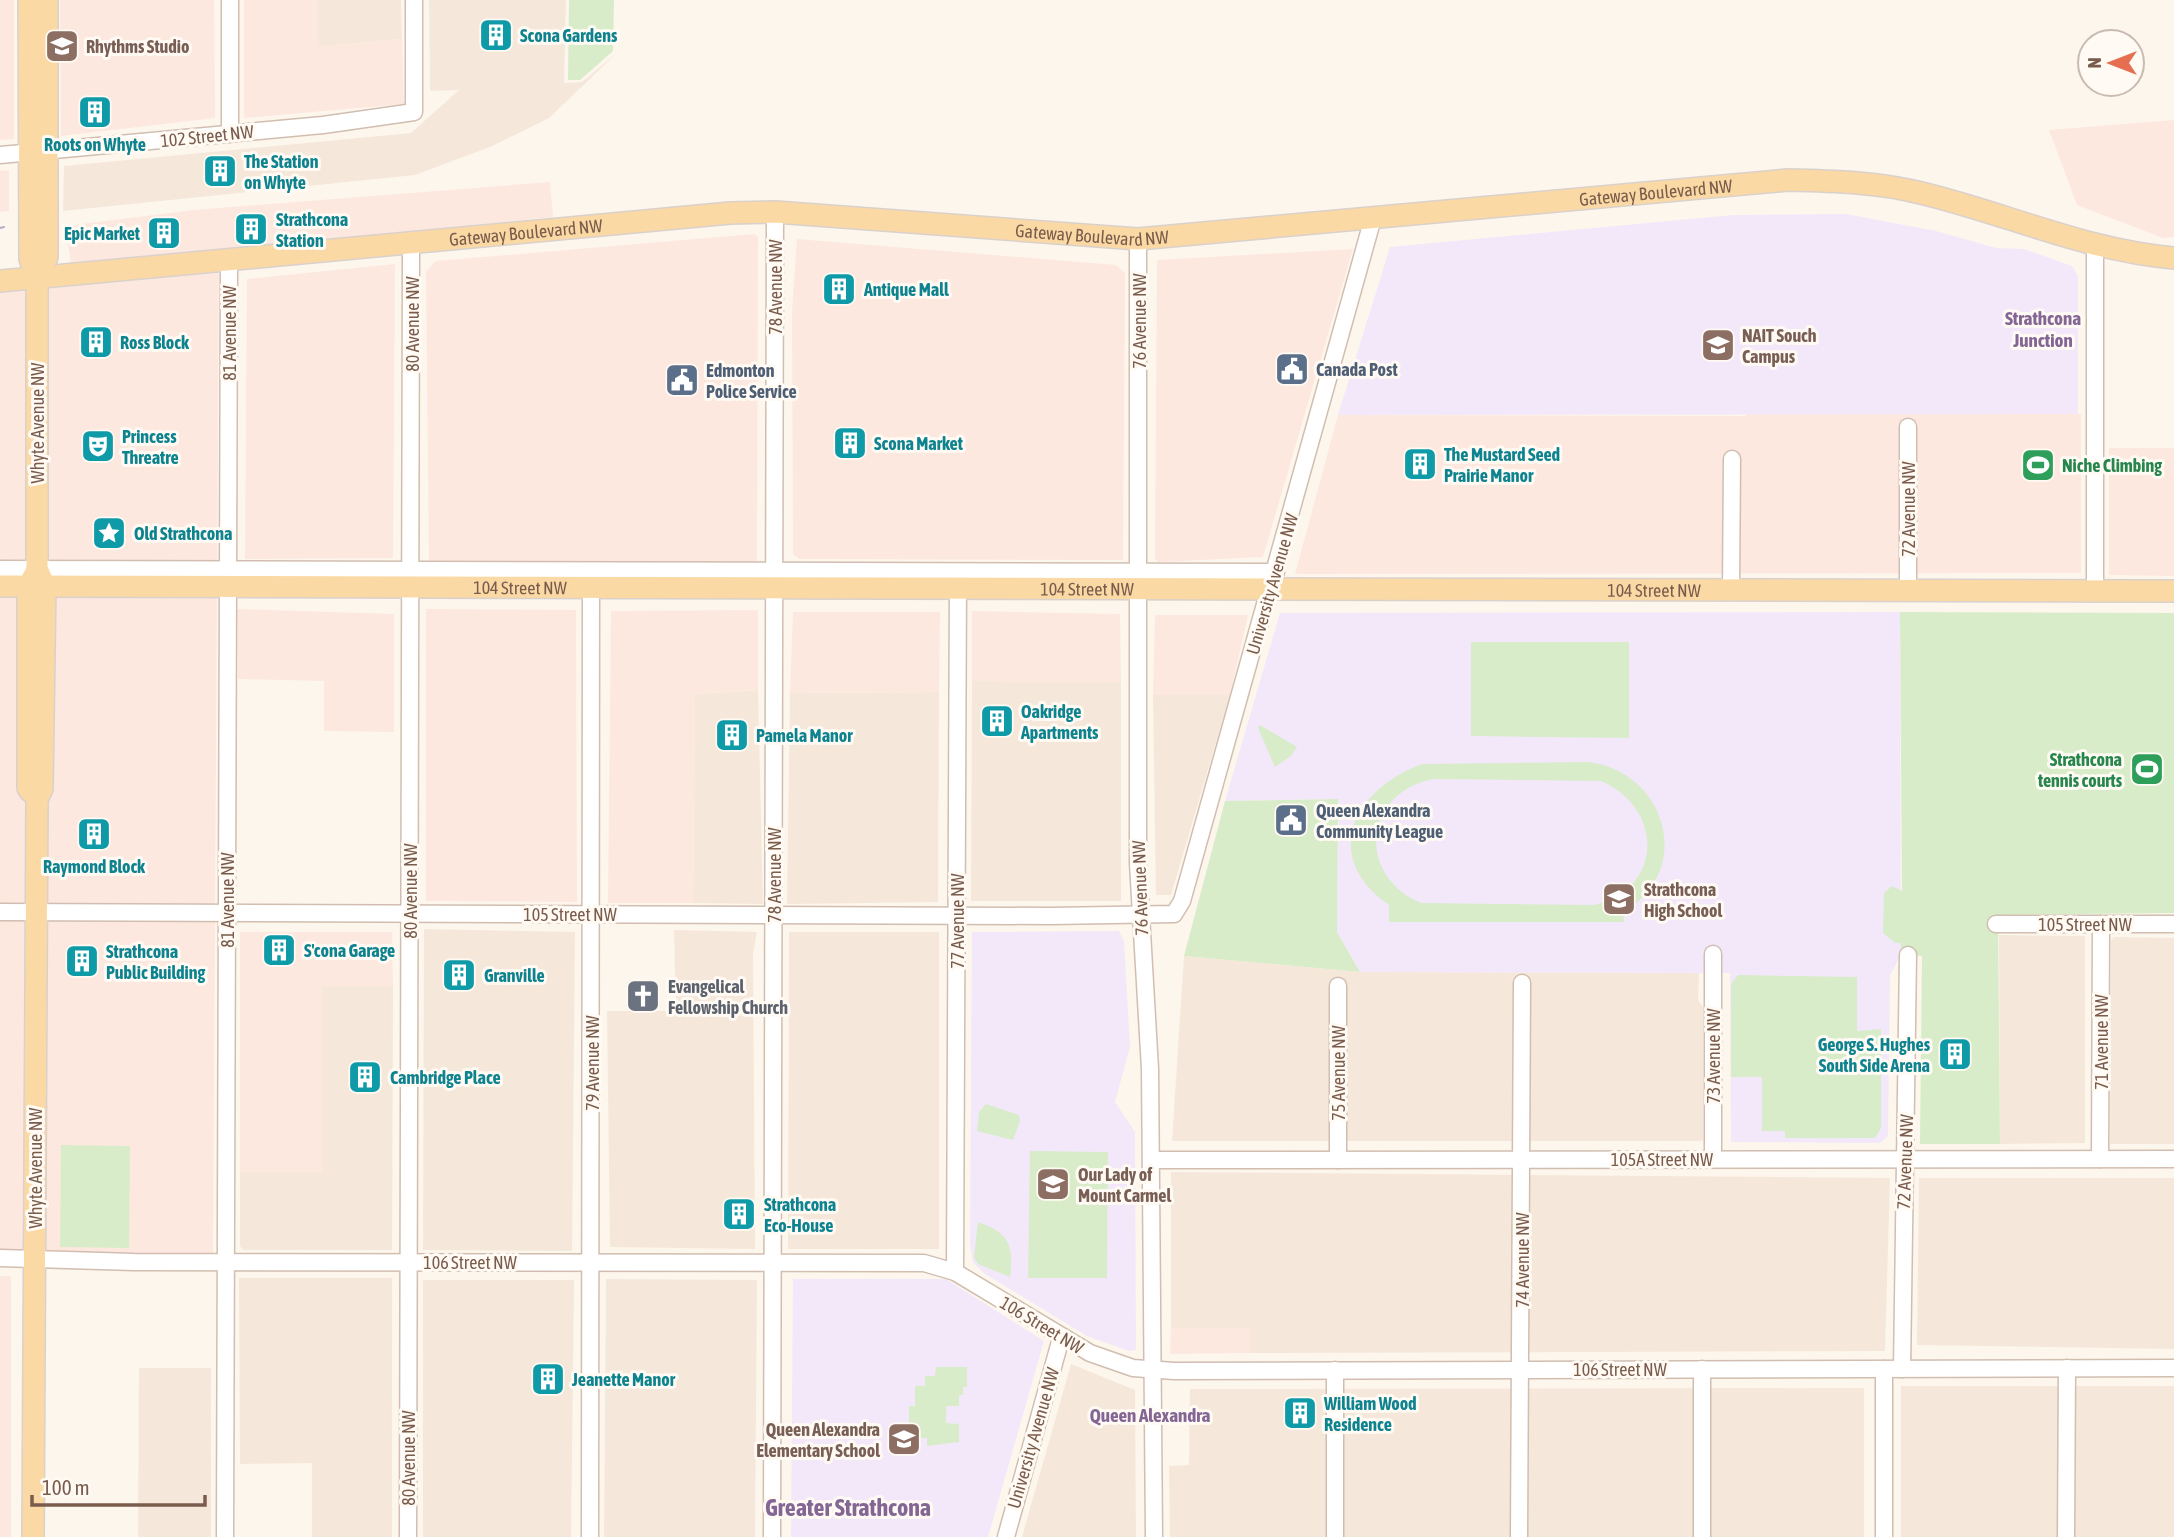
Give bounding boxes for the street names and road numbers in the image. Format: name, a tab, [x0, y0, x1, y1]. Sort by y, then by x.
street label: 102 Street NW	[159, 121, 255, 151]
street label: Gateway Boulevard NW	[1578, 175, 1733, 209]
street label: Gateway Boulevard NW	[448, 214, 603, 250]
street label: Gateway Boulevard NW	[1015, 219, 1170, 250]
street label: 78 Avenue NW	[765, 239, 786, 335]
street label: 76 Avenue NW	[1129, 273, 1150, 369]
street label: 80 Avenue NW	[402, 276, 423, 372]
street label: 81 Avenue NW	[219, 285, 240, 381]
street label: Whyte Avenue NW	[27, 363, 48, 483]
street label: 72 Avenue NW	[1898, 461, 1919, 557]
street label: University Avenue NW	[1242, 511, 1302, 657]
street label: 104 Street NW	[473, 577, 567, 598]
street label: 104 Street NW	[1040, 578, 1134, 599]
street label: 104 Street NW	[1607, 579, 1701, 600]
street label: 78 Avenue NW	[764, 827, 785, 923]
street label: 76 Avenue NW	[1128, 840, 1152, 936]
street label: 80 Avenue NW	[400, 843, 421, 939]
street label: 81 Avenue NW	[217, 852, 238, 948]
street label: 77 Avenue NW	[947, 873, 968, 969]
street label: 105 Street NW	[523, 904, 617, 925]
street label: 105 Street NW	[2038, 914, 2132, 935]
street label: 71 Avenue NW	[2091, 994, 2112, 1090]
street label: 73 Avenue NW	[1703, 1008, 1724, 1104]
street label: 79 Avenue NW	[582, 1015, 603, 1111]
street label: 75 Avenue NW	[1328, 1025, 1349, 1121]
street label: Whyte Avenue NW	[25, 1108, 46, 1228]
street label: 72 Avenue NW	[1893, 1114, 1917, 1210]
street label: 105A Street NW	[1611, 1149, 1713, 1170]
street label: 74 Avenue NW	[1512, 1212, 1533, 1308]
street label: 106 Street NW	[423, 1252, 517, 1273]
street label: 106 Street NW	[997, 1292, 1087, 1358]
street label: 106 Street NW	[1573, 1359, 1667, 1380]
street label: University Avenue NW	[1003, 1365, 1063, 1511]
street label: 80 Avenue NW	[398, 1410, 419, 1506]

